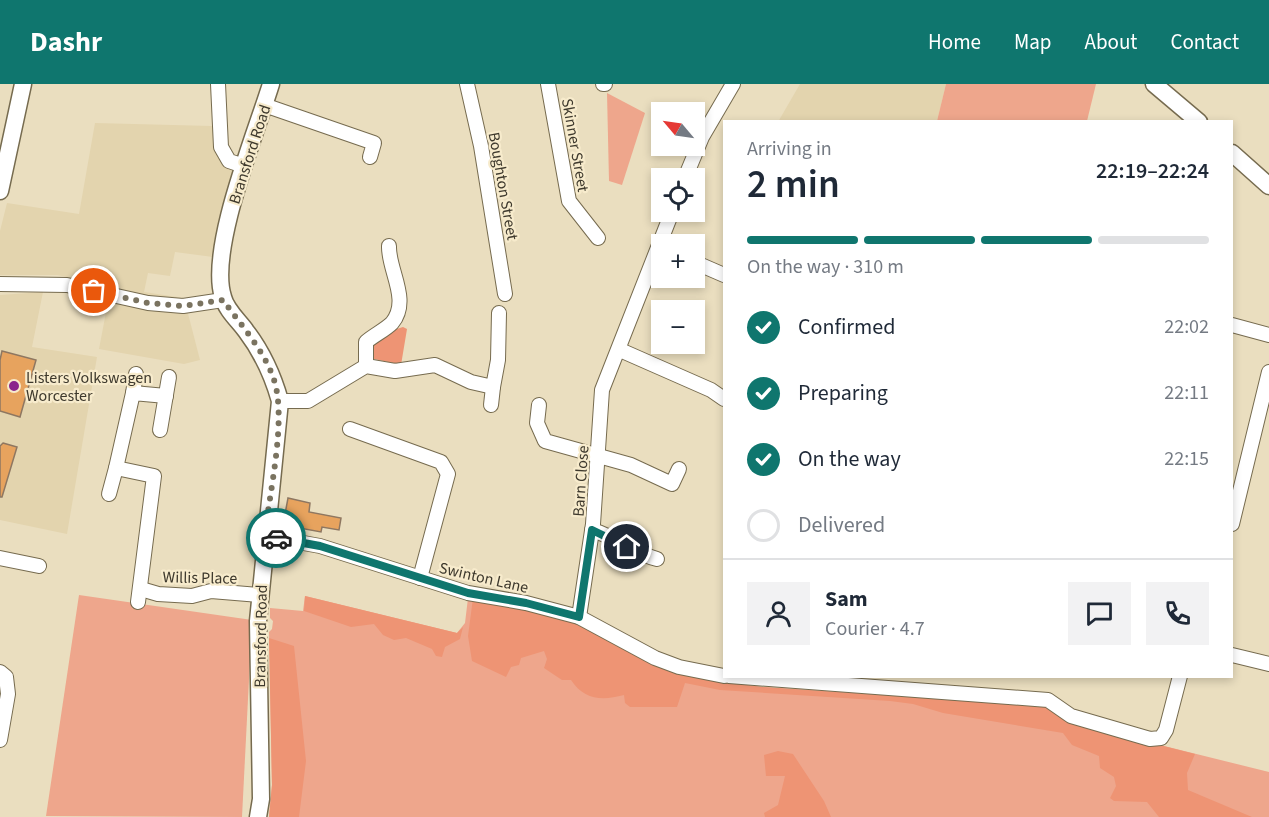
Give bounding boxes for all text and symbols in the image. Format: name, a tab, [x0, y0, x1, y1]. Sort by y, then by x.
text: Dashr	[30, 22, 102, 62]
text: Home	[928, 27, 981, 57]
text: Map	[1014, 27, 1052, 57]
text: About	[1085, 27, 1137, 57]
text: Contact	[1170, 27, 1239, 57]
street label: Skinner Street	[556, 97, 594, 194]
street label: Bransford Road	[224, 102, 276, 207]
north arrow	[651, 102, 705, 156]
map controls	[651, 102, 705, 354]
street label: Boughton Street	[483, 130, 523, 243]
text: Arriving in	[747, 135, 832, 163]
text: 22:19–22:24	[1096, 155, 1209, 187]
text: 2 min	[747, 157, 840, 213]
button: locate	[651, 168, 705, 222]
button: +	[651, 234, 705, 288]
text: On the way · 310 m	[747, 253, 904, 281]
pin	[68, 265, 119, 316]
icon: bag	[77, 274, 110, 307]
button: −	[651, 300, 705, 354]
icon: check	[747, 311, 780, 344]
text: Confirmed	[798, 311, 895, 343]
text: 22:02	[1164, 313, 1209, 341]
place label: Listers Volkswagen Worcester	[26, 367, 152, 407]
icon: check	[747, 377, 780, 410]
text: Preparing	[798, 377, 888, 409]
marker: Listers Volkswagen Worcester	[7, 379, 21, 393]
text: 22:11	[1164, 379, 1209, 407]
icon: check	[747, 443, 780, 476]
text: On the way	[798, 443, 901, 475]
street label: Barn Close	[568, 445, 594, 517]
text: 22:15	[1164, 445, 1209, 473]
courier	[246, 508, 306, 568]
text: Delivered	[798, 509, 885, 541]
pin	[601, 521, 652, 572]
icon: car	[260, 522, 293, 555]
icon: home	[610, 530, 643, 563]
street label: Swinton Lane	[437, 557, 531, 599]
street label: Willis Place	[162, 566, 238, 590]
button: person	[747, 582, 810, 645]
button: chat	[1068, 582, 1131, 645]
button: phone	[1146, 582, 1209, 645]
text: Sam	[825, 583, 868, 615]
street label: Bransford Road	[249, 584, 273, 688]
text: Courier · 4.7	[825, 615, 925, 643]

